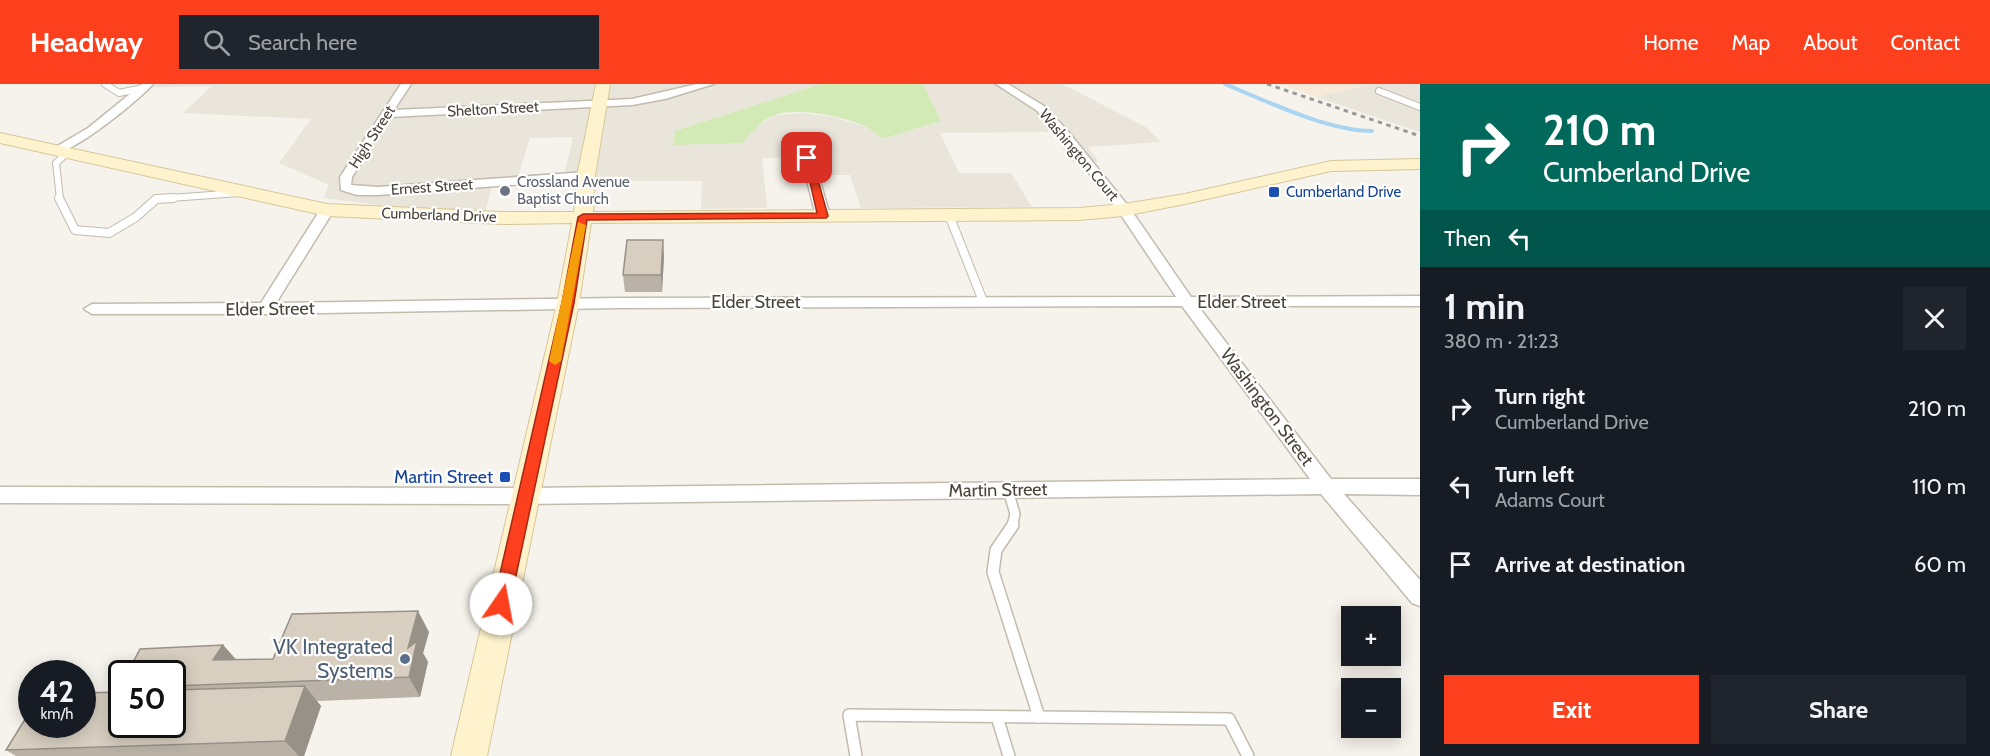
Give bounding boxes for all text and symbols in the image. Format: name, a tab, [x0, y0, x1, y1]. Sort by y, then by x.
search box	[179, 15, 599, 69]
text: Headway	[30, 25, 143, 59]
icon: search	[200, 26, 233, 59]
text: Search here	[248, 29, 357, 56]
text: Home	[1643, 30, 1699, 55]
text: Map	[1732, 30, 1770, 55]
text: About	[1803, 30, 1857, 55]
text: Contact	[1890, 30, 1960, 55]
street label: Shelton Street	[447, 98, 539, 120]
street label: High Street	[345, 102, 399, 172]
text: 210 m	[1543, 104, 1656, 156]
street label: Washington Court	[1035, 106, 1123, 204]
icon: right	[1444, 108, 1522, 186]
pin	[781, 132, 832, 183]
icon: arrive	[790, 141, 823, 174]
text: Cumberland Drive	[1543, 156, 1750, 189]
place label: Crossland Avenue Baptist Church	[517, 173, 630, 208]
street label: Ernest Street	[390, 175, 474, 199]
place label: Cumberland Drive	[1286, 183, 1402, 201]
marker: Crossland Avenue Baptist Church	[498, 184, 512, 198]
marker: Cumberland Drive	[1267, 185, 1281, 199]
street label: Cumberland Drive	[381, 204, 497, 226]
icon: left	[1503, 222, 1536, 255]
text: Then	[1444, 225, 1491, 252]
text: 1 min	[1444, 284, 1525, 328]
button: close	[1903, 287, 1966, 350]
street label: Elder Street	[711, 291, 801, 313]
street label: Elder Street	[1197, 291, 1287, 313]
street label: Elder Street	[225, 297, 315, 321]
text: 380 m · 21:23	[1444, 329, 1559, 353]
street label: Washington Street	[1216, 344, 1318, 470]
text: Turn right	[1495, 383, 1585, 410]
icon: right	[1444, 392, 1477, 425]
text: 210 m	[1908, 395, 1966, 422]
text: Cumberland Drive	[1495, 410, 1649, 434]
text: Turn left	[1495, 461, 1574, 488]
place label: Martin Street	[394, 466, 493, 488]
marker: Martin Street	[498, 470, 512, 484]
icon: left	[1444, 470, 1477, 503]
text: 110 m	[1912, 473, 1966, 500]
street label: Martin Street	[948, 478, 1048, 502]
text: Adams Court	[1495, 488, 1605, 512]
icon: arrive	[1444, 548, 1477, 581]
text: Arrive at destination	[1495, 551, 1685, 578]
text: 60 m	[1914, 551, 1966, 578]
position arrow	[469, 572, 533, 636]
map controls	[1341, 606, 1401, 738]
button: +	[1341, 606, 1401, 666]
place label: VK Integrated Systems	[273, 634, 393, 683]
marker: VK Integrated Systems	[398, 652, 412, 666]
speed limit sign: 50	[108, 660, 186, 738]
text: 42	[40, 673, 74, 710]
button: Exit	[1444, 675, 1699, 744]
button: Share	[1711, 675, 1966, 744]
button: −	[1341, 678, 1401, 738]
text: km/h	[41, 705, 73, 723]

